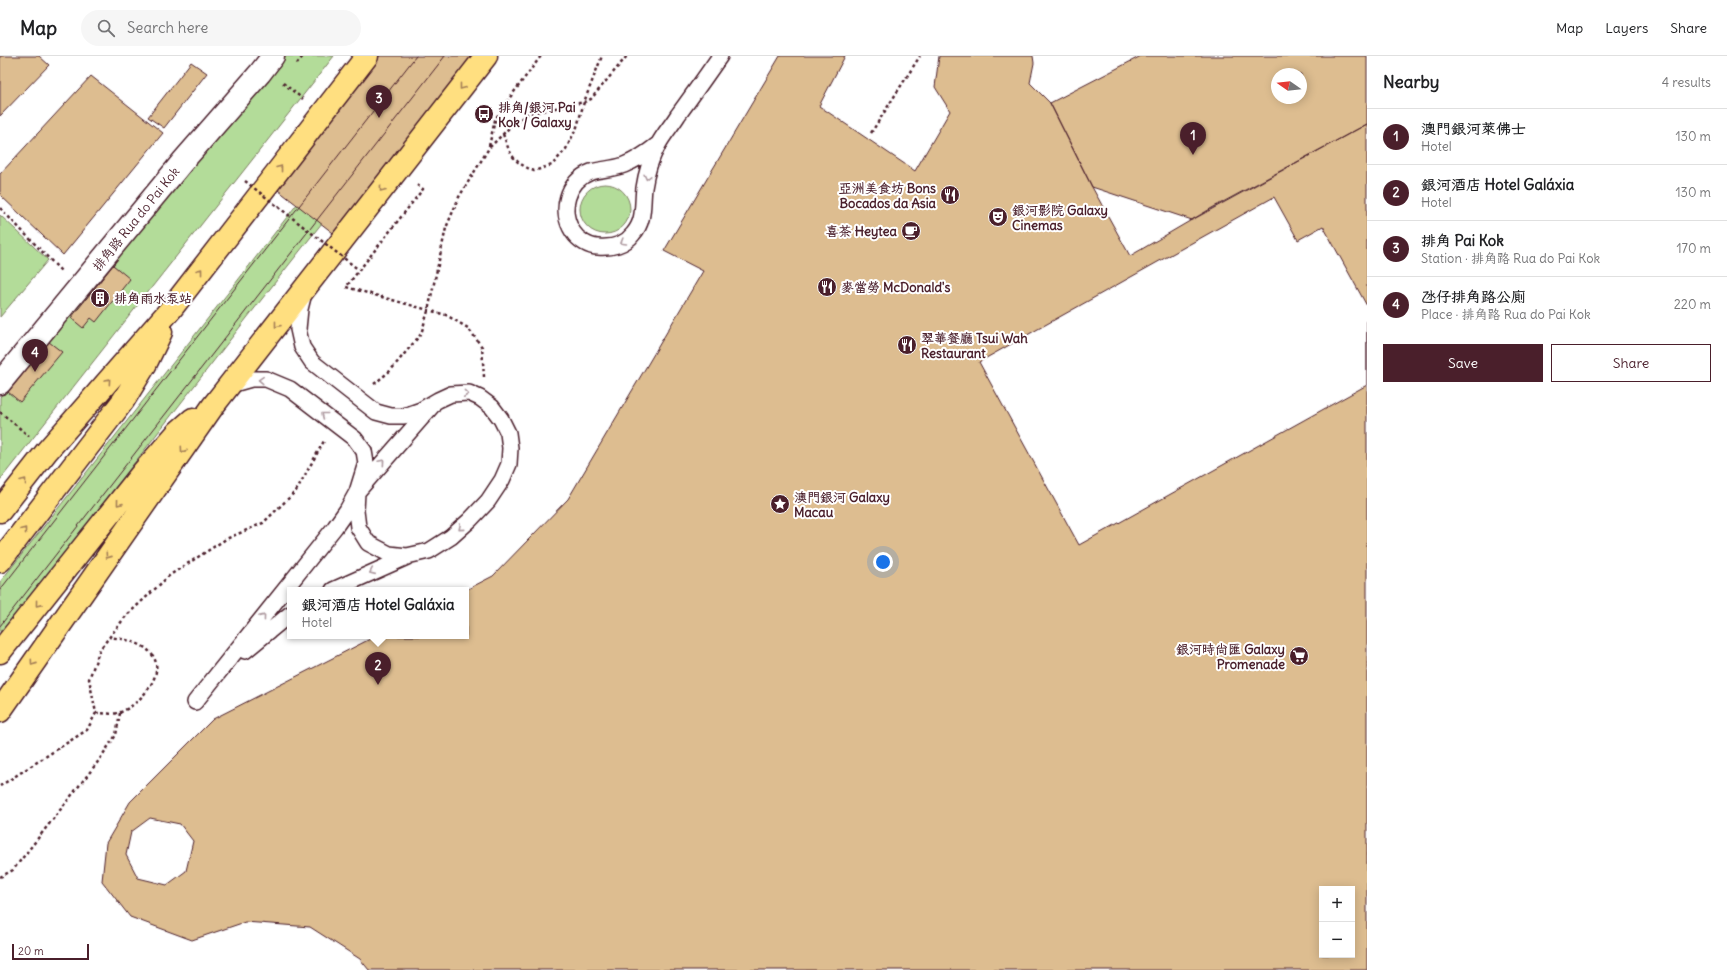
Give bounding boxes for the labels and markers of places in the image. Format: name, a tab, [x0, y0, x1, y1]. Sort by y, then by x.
pin: 3	[366, 85, 392, 118]
place label: 排角/銀河 Pai Kok / Galaxy	[498, 99, 576, 131]
bus stop icon: 排角/銀河 Pai Kok / Galaxy	[473, 103, 495, 125]
pin: 1	[1180, 122, 1206, 155]
place label: 亞洲美食坊 Bons Bocados da Asia	[839, 180, 937, 212]
restaurant icon: 亞洲美食坊 Bons Bocados da Asia	[939, 184, 961, 206]
place label: 銀河影院 Galaxy Cinemas	[1012, 202, 1108, 234]
theatre icon: 銀河影院 Galaxy Cinemas	[987, 206, 1009, 228]
cafe icon: 喜茶 Heytea	[900, 220, 922, 242]
place label: 喜茶 Heytea	[826, 223, 898, 240]
restaurant icon: 麥當勞 McDonald's	[816, 276, 838, 298]
place label: 麥當勞 McDonald's	[841, 279, 951, 296]
building icon: 排角雨水泵站	[89, 287, 111, 309]
place label: 排角雨水泵站	[114, 290, 192, 307]
place label: 翠華餐廳 Tsui Wah Restaurant	[921, 330, 1028, 362]
restaurant icon: 翠華餐廳 Tsui Wah Restaurant	[896, 334, 918, 356]
pin: 4	[22, 339, 48, 372]
place label: 澳門銀河 Galaxy Macau	[794, 489, 890, 521]
place icon: 澳門銀河 Galaxy Macau	[769, 493, 791, 515]
place label: 銀河時尚匯 Galaxy Promenade	[1176, 641, 1285, 673]
supermarket icon: 銀河時尚匯 Galaxy Promenade	[1288, 645, 1310, 667]
pin: 2	[365, 652, 391, 685]

